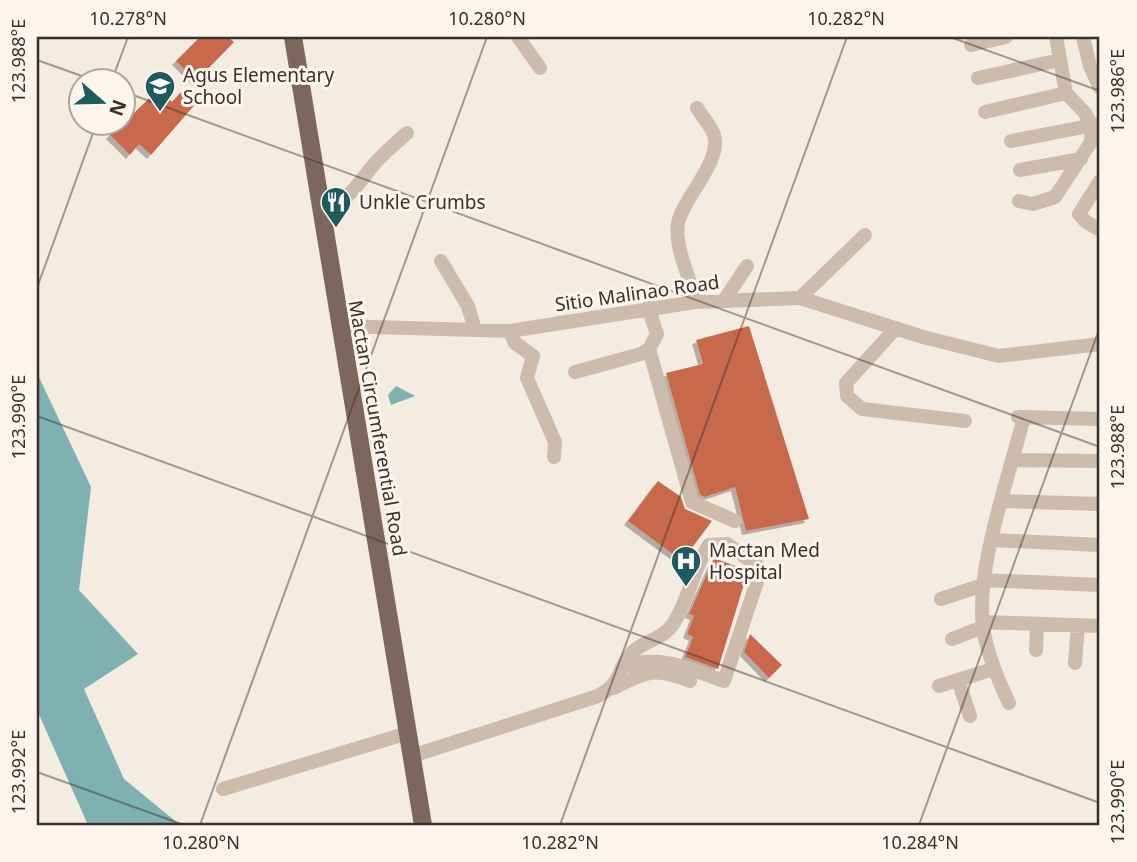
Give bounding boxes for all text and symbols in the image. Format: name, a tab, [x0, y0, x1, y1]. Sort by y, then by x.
text: 10.278°N	[89, 6, 167, 30]
text: 10.280°N	[448, 6, 526, 30]
text: 10.282°N	[807, 6, 885, 30]
text: 123.988°E	[6, 19, 30, 103]
text: 123.986°E	[1105, 49, 1129, 133]
place label: Agus Elementary School	[183, 62, 334, 110]
north arrow	[66, 66, 136, 136]
school or university icon: Agus Elementary School	[143, 69, 177, 113]
text: N	[103, 96, 133, 120]
restaurant icon: Unkle Crumbs	[319, 185, 353, 229]
place label: Unkle Crumbs	[359, 189, 485, 215]
street label: Sitio Malinao Road	[553, 269, 721, 317]
street label: Mactan Circumferential Road	[343, 298, 413, 558]
text: 123.990°E	[6, 375, 30, 459]
text: 123.988°E	[1105, 405, 1129, 489]
place label: Mactan Med Hospital	[709, 537, 820, 585]
hospital icon: Mactan Med Hospital	[669, 544, 703, 588]
text: 123.992°E	[6, 730, 30, 814]
text: 123.990°E	[1105, 760, 1129, 844]
text: 10.280°N	[162, 830, 240, 854]
text: 10.282°N	[521, 830, 599, 854]
text: 10.284°N	[881, 830, 959, 854]

